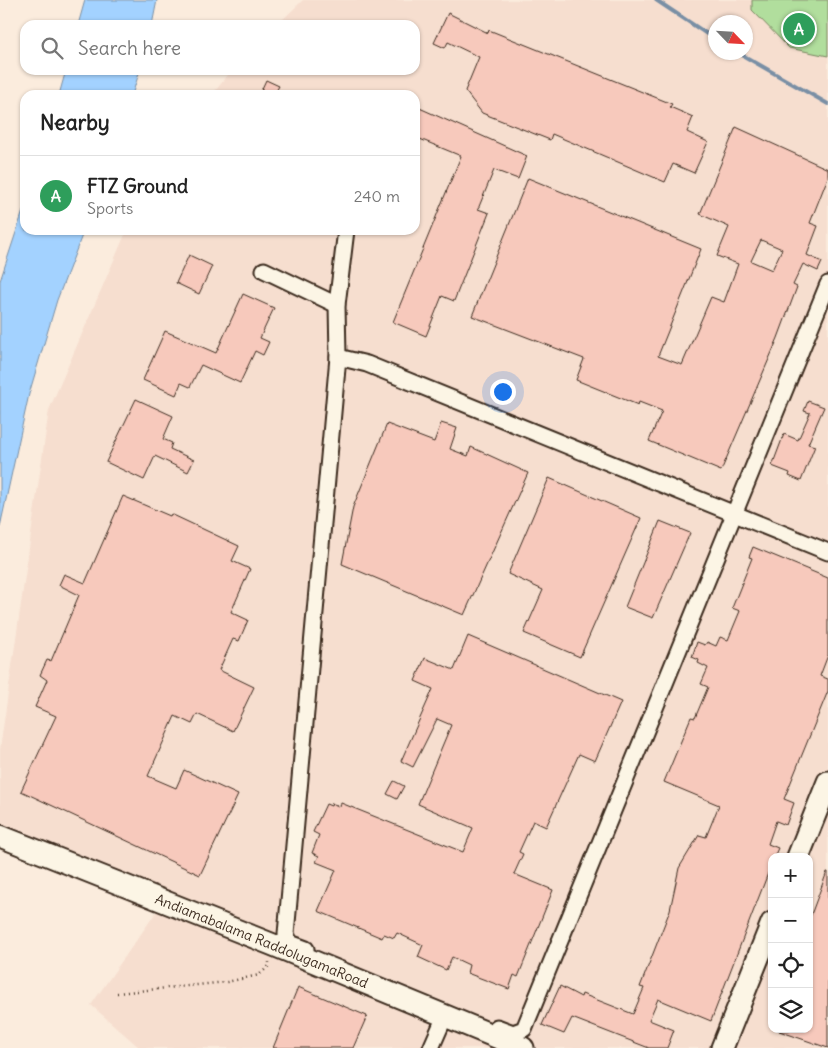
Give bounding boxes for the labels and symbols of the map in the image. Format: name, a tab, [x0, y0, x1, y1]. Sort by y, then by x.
pin: A	[783, 10, 815, 48]
north arrow	[708, 15, 753, 60]
your location	[490, 379, 516, 405]
street label: Andiamabalama RaddolugamaRoad	[153, 890, 371, 992]

